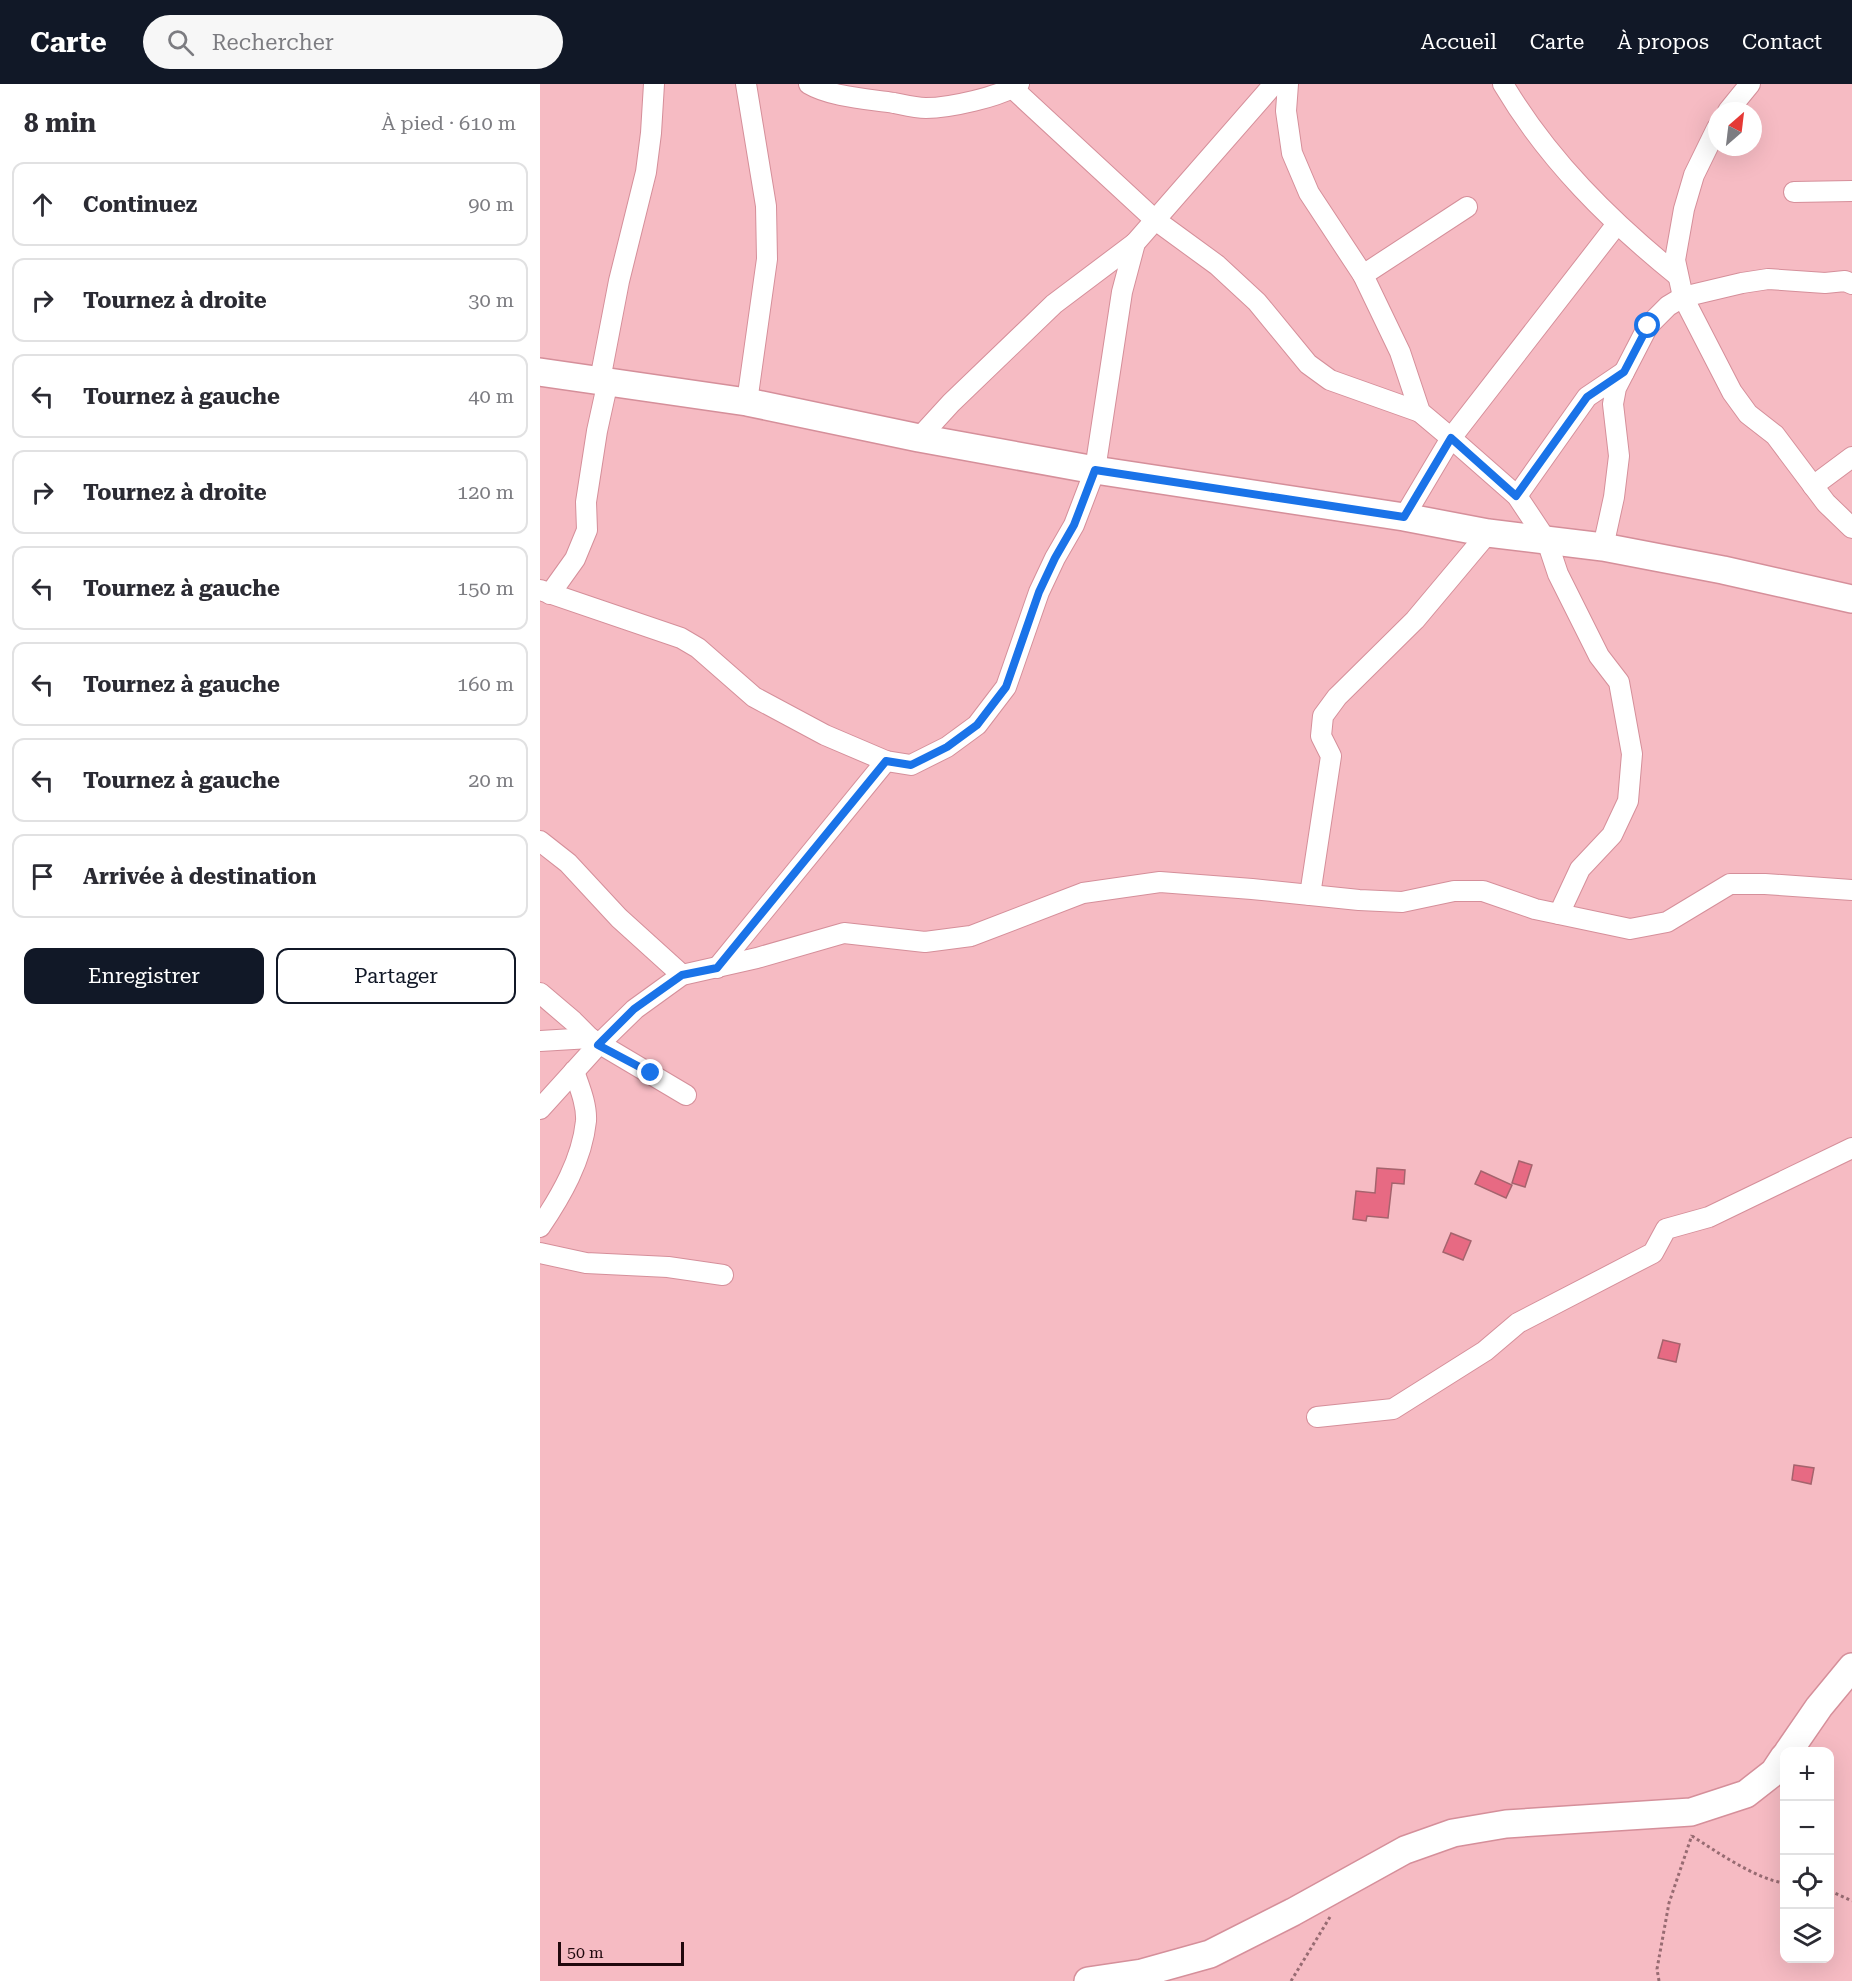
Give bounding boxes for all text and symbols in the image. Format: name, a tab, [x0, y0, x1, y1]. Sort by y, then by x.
search box	[143, 15, 563, 69]
text: Carte	[30, 26, 107, 59]
icon: search	[164, 26, 197, 59]
text: Rechercher	[212, 30, 334, 55]
text: Accueil	[1421, 30, 1497, 54]
text: Carte	[1530, 30, 1584, 54]
text: À propos	[1617, 30, 1709, 54]
text: Contact	[1742, 30, 1822, 54]
north arrow	[1708, 102, 1762, 156]
text: 8 min	[24, 108, 96, 138]
text: À pied · 610 m	[382, 111, 516, 135]
icon: ahead	[26, 188, 59, 221]
text: Continuez	[83, 192, 197, 217]
text: 90 m	[468, 192, 514, 216]
icon: right	[26, 284, 59, 317]
text: Tournez à droite	[83, 288, 267, 313]
text: 30 m	[468, 288, 514, 312]
route start	[1634, 312, 1660, 338]
icon: left	[26, 380, 59, 413]
text: Tournez à gauche	[83, 384, 280, 409]
text: 40 m	[468, 384, 514, 408]
icon: right	[26, 476, 59, 509]
text: Tournez à droite	[83, 480, 267, 505]
text: 120 m	[457, 480, 514, 504]
icon: left	[26, 572, 59, 605]
text: Tournez à gauche	[83, 576, 280, 601]
text: 150 m	[457, 576, 514, 600]
icon: left	[26, 668, 59, 701]
text: Tournez à gauche	[83, 672, 280, 697]
text: 160 m	[457, 672, 514, 696]
icon: left	[26, 764, 59, 797]
text: Tournez à gauche	[83, 768, 280, 793]
text: 20 m	[468, 768, 514, 792]
icon: arrive	[26, 860, 59, 893]
text: Arrivée à destination	[83, 864, 317, 889]
button: Enregistrer	[24, 948, 264, 1004]
button: Partager	[276, 948, 516, 1004]
route end	[637, 1059, 663, 1085]
map controls	[1780, 1747, 1834, 1963]
button: +	[1780, 1747, 1834, 1801]
button: −	[1780, 1801, 1834, 1855]
button: locate	[1780, 1855, 1834, 1909]
button: layers	[1780, 1909, 1834, 1963]
scale bar	[558, 1939, 684, 1966]
text: 50 m	[567, 1943, 604, 1962]

